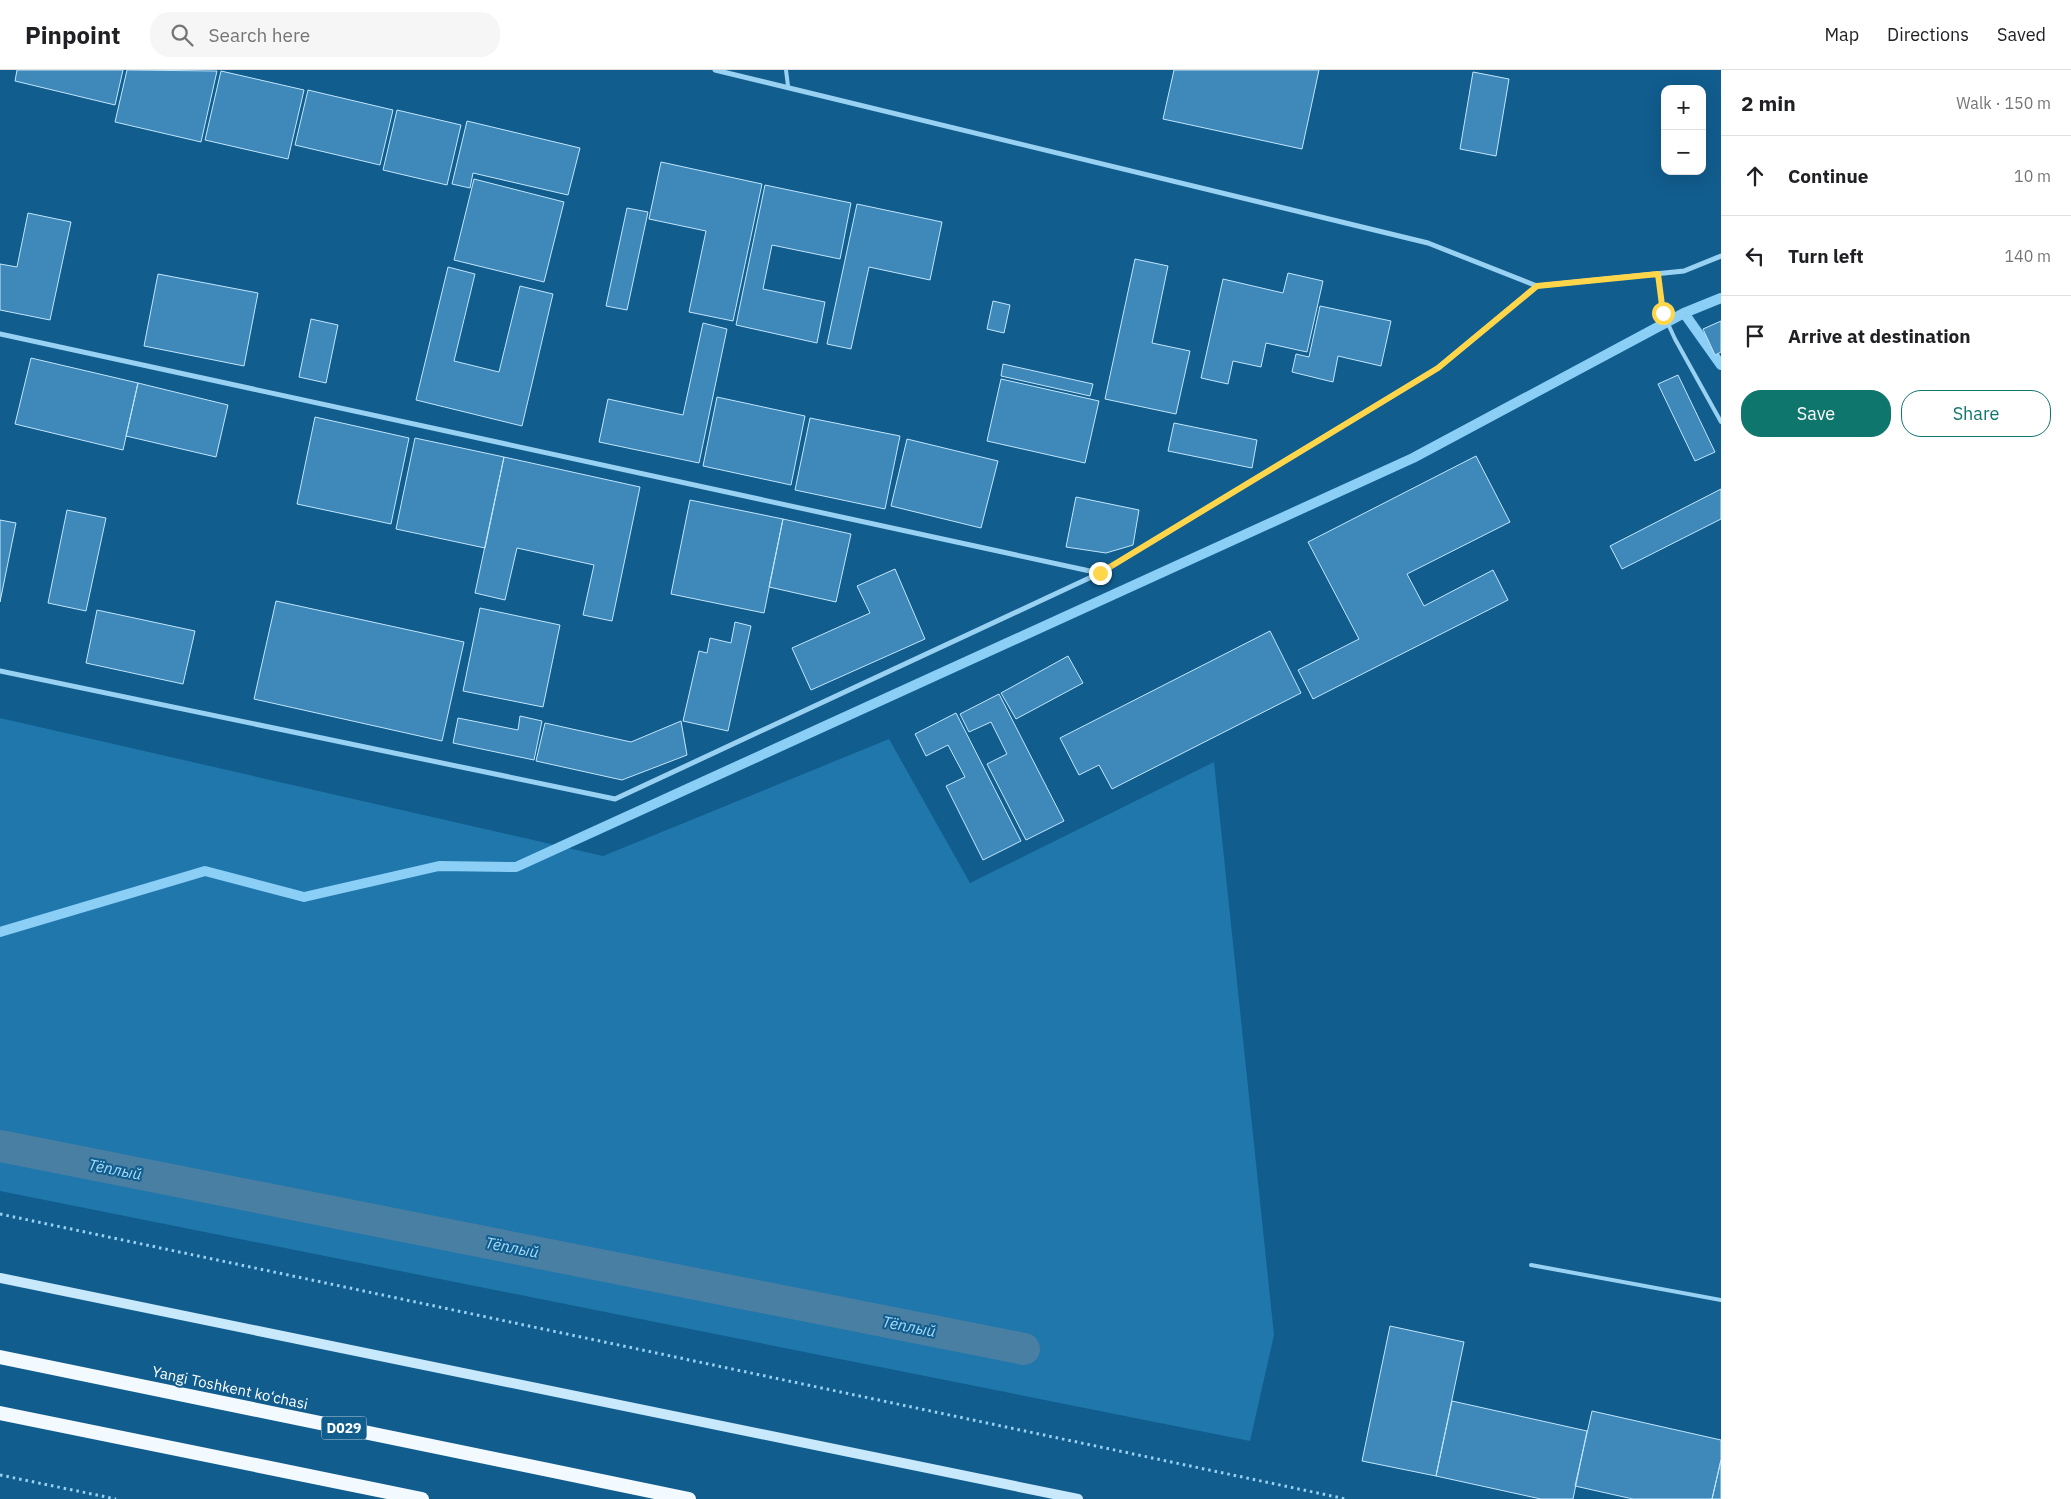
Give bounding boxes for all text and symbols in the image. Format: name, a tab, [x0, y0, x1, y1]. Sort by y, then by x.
search box	[150, 12, 500, 57]
text: Pinpoint	[25, 19, 120, 51]
icon: search	[168, 21, 196, 49]
text: Search here	[208, 23, 310, 47]
text: Map	[1824, 23, 1859, 46]
text: Directions	[1887, 23, 1969, 46]
text: Saved	[1997, 23, 2046, 46]
map controls	[1661, 85, 1706, 175]
button: +	[1661, 85, 1706, 130]
text: 2 min	[1741, 89, 1796, 117]
text: Walk · 150 m	[1956, 93, 2051, 113]
button: −	[1661, 130, 1706, 175]
icon: ahead	[1741, 162, 1769, 190]
text: Continue	[1788, 164, 1868, 188]
text: 10 m	[2014, 166, 2051, 186]
icon: left	[1741, 242, 1769, 270]
text: Turn left	[1788, 244, 1864, 268]
text: 140 m	[2004, 246, 2051, 266]
route start	[1652, 302, 1675, 325]
icon: arrive	[1741, 322, 1769, 350]
text: Arrive at destination	[1788, 324, 1971, 348]
button: Save	[1741, 390, 1891, 437]
button: Share	[1901, 390, 2051, 437]
route end	[1089, 562, 1112, 585]
water label: Тёплый	[86, 1154, 144, 1184]
water label: Тёплый	[483, 1232, 541, 1262]
water label: Тёплый	[880, 1311, 938, 1341]
street label: Yangi Toshkent ko‘chasi	[150, 1362, 310, 1413]
road number: D029	[322, 1416, 366, 1440]

